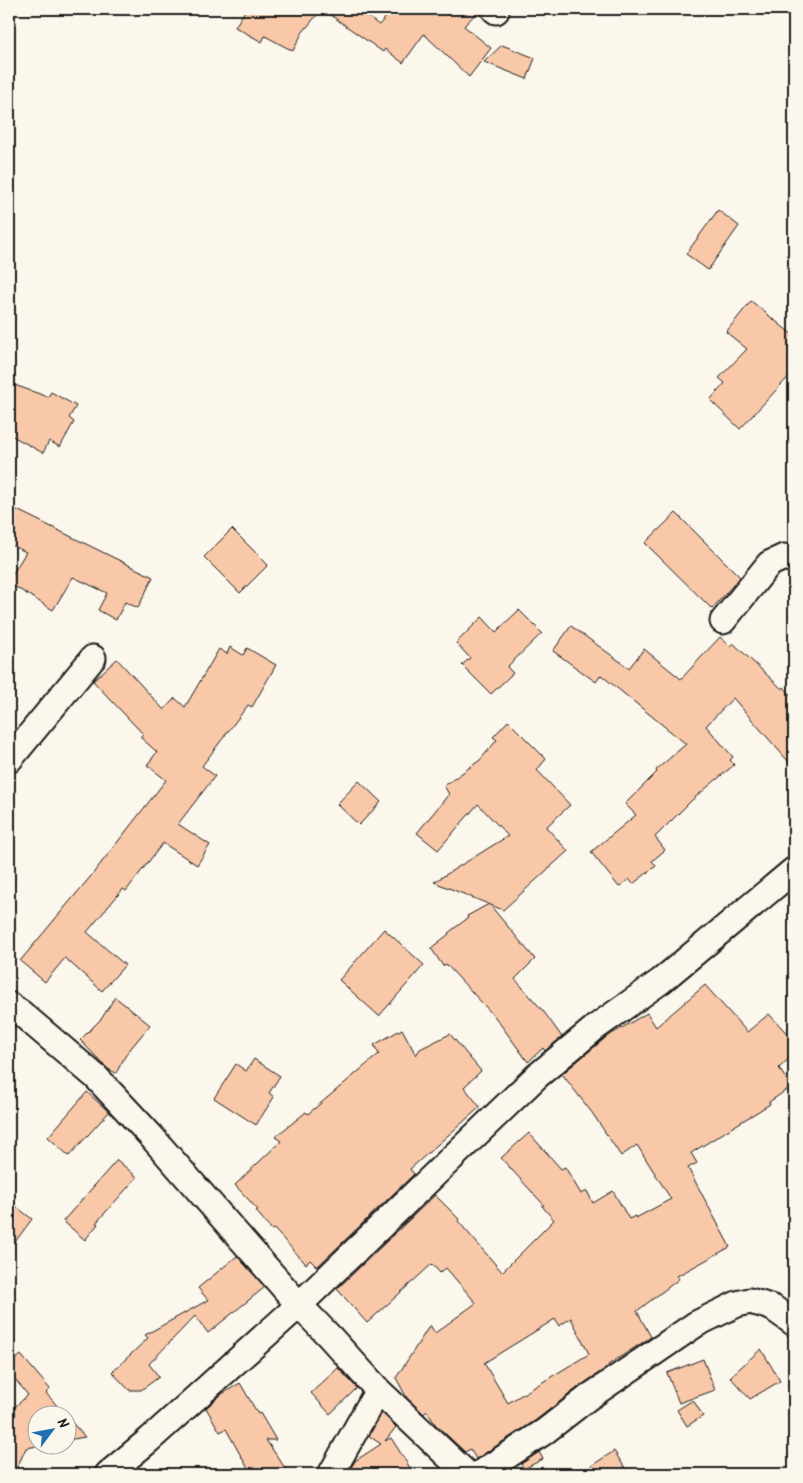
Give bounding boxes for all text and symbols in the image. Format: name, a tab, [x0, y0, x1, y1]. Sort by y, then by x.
north arrow	[28, 1406, 78, 1456]
text: N	[51, 1414, 74, 1433]

